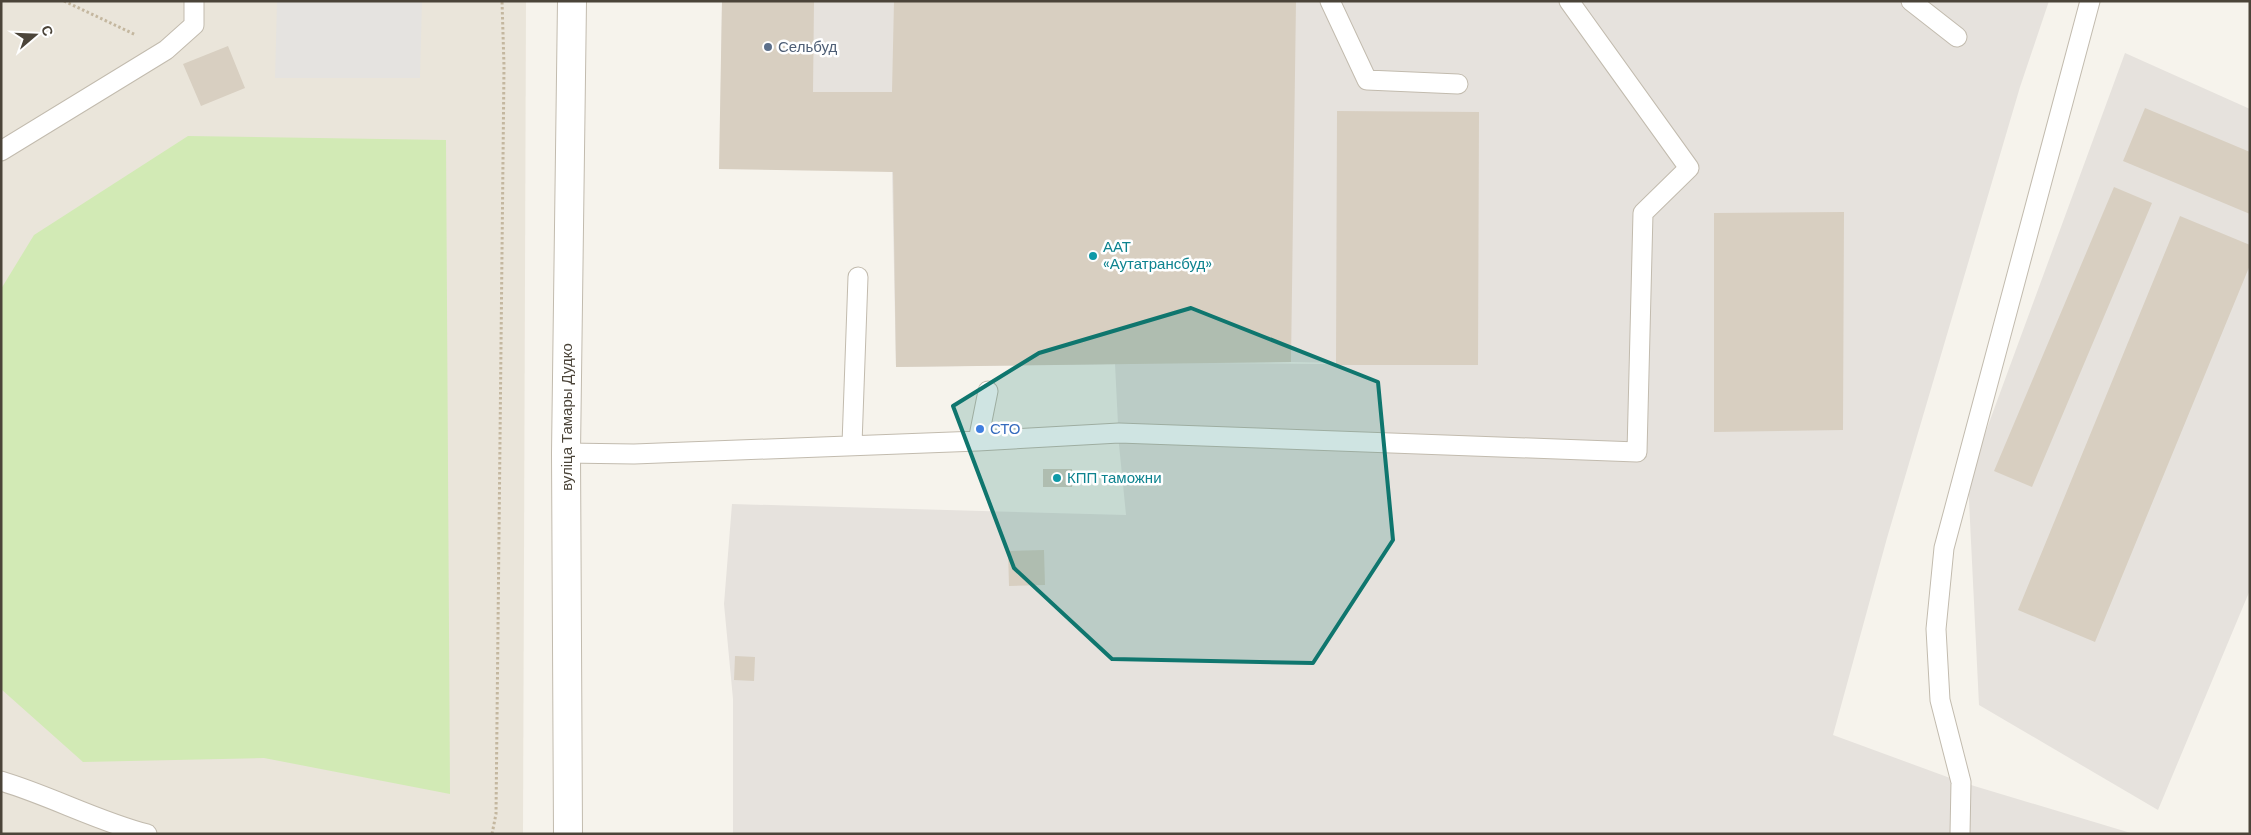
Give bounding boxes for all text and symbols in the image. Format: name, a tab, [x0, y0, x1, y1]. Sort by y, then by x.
north arrow	[10, 10, 60, 60]
text: С	[37, 23, 57, 38]
place label: Сельбуд	[778, 37, 838, 57]
marker: Сельбуд	[762, 41, 774, 53]
place label: ААТ «Аутатрансбуд»	[1103, 237, 1212, 274]
marker: ААТ «Аутатрансбуд»	[1087, 250, 1099, 262]
street label: вуліца Тамары Дудко	[557, 343, 577, 491]
place label: СТО	[990, 419, 1021, 439]
marker: СТО	[974, 423, 986, 435]
place label: КПП таможни	[1067, 468, 1162, 488]
marker: КПП таможни	[1051, 472, 1063, 484]

